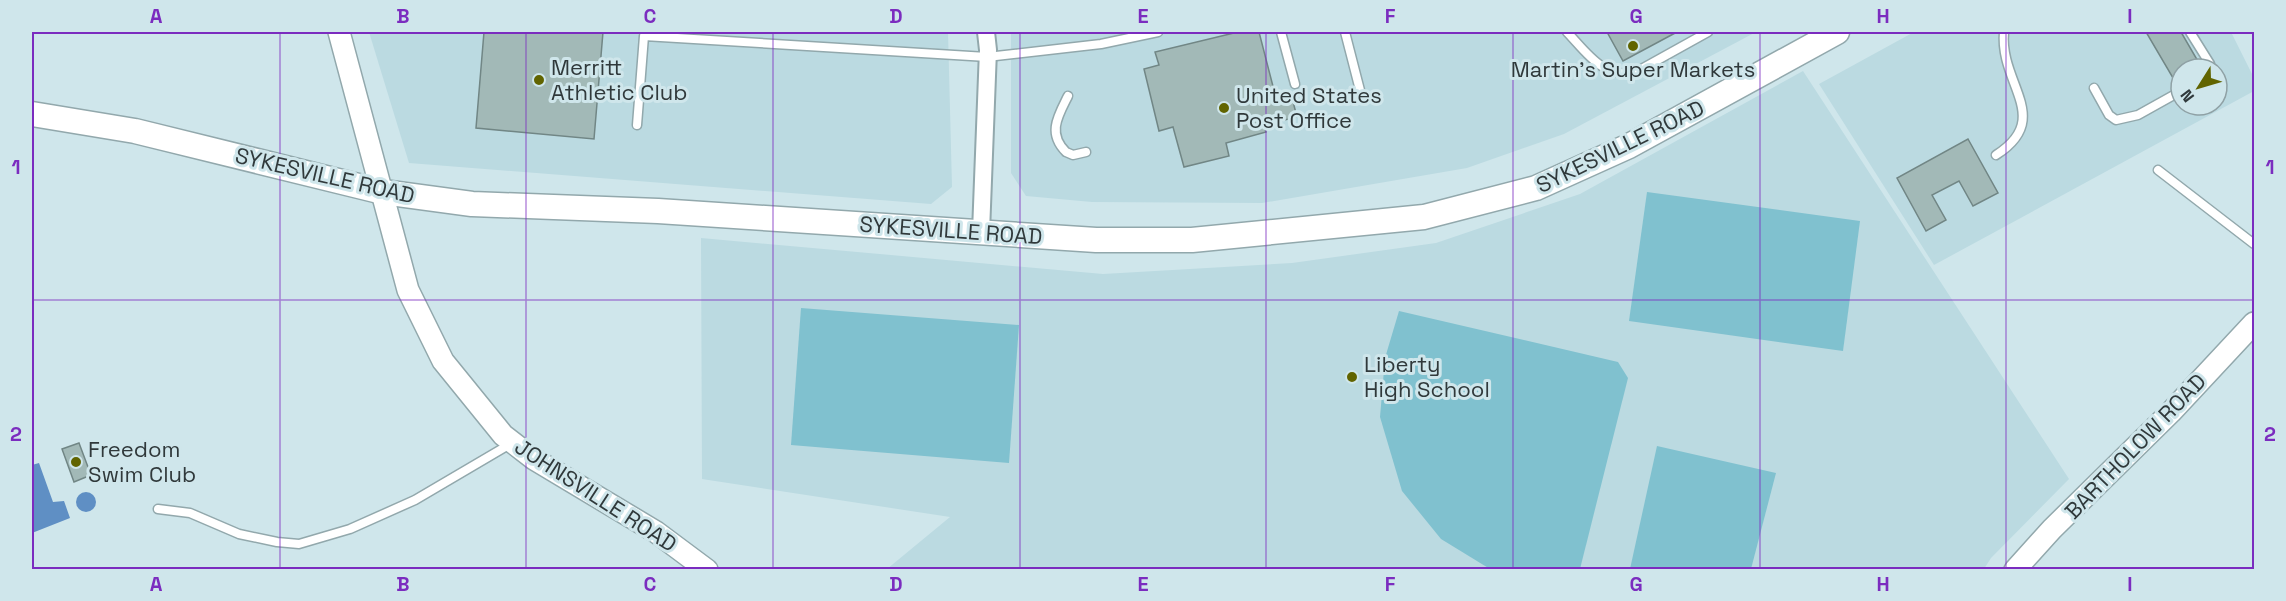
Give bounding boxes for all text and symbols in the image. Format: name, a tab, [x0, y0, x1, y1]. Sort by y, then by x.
text: A	[150, 3, 163, 29]
text: B	[396, 3, 410, 29]
text: C	[644, 3, 657, 29]
text: D	[889, 3, 903, 29]
text: E	[1137, 3, 1149, 29]
text: F	[1385, 3, 1396, 29]
text: G	[1629, 3, 1643, 29]
text: H	[1876, 3, 1890, 29]
text: I	[2127, 3, 2133, 29]
marker: Martin's Super Markets	[1626, 39, 1640, 53]
place label: Merritt Athletic Club	[551, 53, 688, 106]
place label: Martin's Super Markets	[1511, 55, 1755, 83]
north arrow	[2169, 57, 2229, 117]
marker: Merritt Athletic Club	[532, 73, 546, 87]
place label: United States Post Office	[1236, 81, 1382, 134]
text: N	[2176, 85, 2199, 106]
street label: SYKESVILLE ROAD	[1531, 93, 1709, 199]
marker: United States Post Office	[1217, 101, 1231, 115]
street label: SYKESVILLE ROAD	[233, 141, 417, 209]
text: 1	[11, 154, 21, 180]
text: 1	[2265, 154, 2275, 180]
street label: SYKESVILLE ROAD	[859, 210, 1043, 250]
place label: Liberty High School	[1364, 350, 1490, 403]
street label: BARTHOLOW ROAD	[2058, 367, 2212, 525]
marker: Liberty High School	[1345, 370, 1359, 384]
text: 2	[10, 421, 22, 447]
text: 2	[2264, 421, 2276, 447]
street label: JOHNSVILLE ROAD	[510, 432, 682, 558]
place label: Freedom Swim Club	[88, 435, 196, 488]
marker: Freedom Swim Club	[69, 455, 83, 469]
text: A	[150, 571, 163, 597]
text: B	[396, 571, 410, 597]
text: C	[644, 571, 657, 597]
text: D	[889, 571, 903, 597]
text: E	[1137, 571, 1149, 597]
text: F	[1385, 571, 1396, 597]
text: G	[1629, 571, 1643, 597]
text: H	[1876, 571, 1890, 597]
text: I	[2127, 571, 2133, 597]

